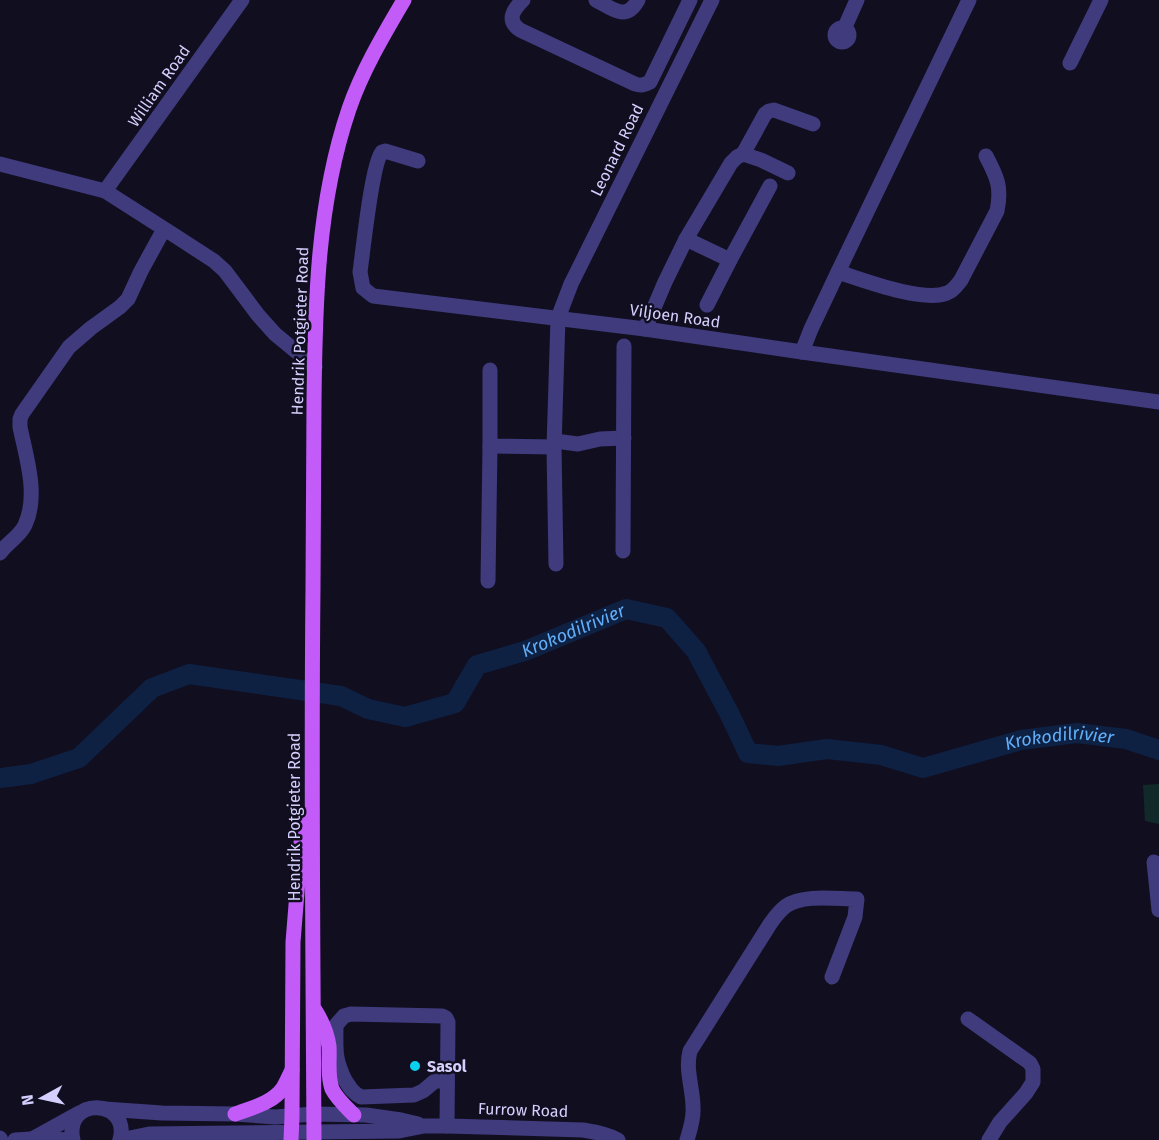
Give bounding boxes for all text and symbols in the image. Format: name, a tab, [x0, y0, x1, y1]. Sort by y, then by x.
street label: William Road	[124, 42, 194, 130]
street label: Leonard Road	[587, 101, 647, 199]
street label: Hendrik Potgieter Road	[288, 246, 312, 416]
street label: Viljoen Road	[629, 300, 721, 332]
water label: Krokodilrivier	[518, 599, 629, 662]
water label: Krokodilrivier	[1002, 722, 1116, 755]
street label: Hendrik Potgieter Road	[285, 733, 304, 901]
place label: Sasol	[427, 1057, 467, 1076]
marker: Sasol	[408, 1059, 422, 1073]
north arrow	[12, 1068, 72, 1128]
text: N	[17, 1093, 38, 1107]
street label: Furrow Road	[477, 1099, 569, 1121]

